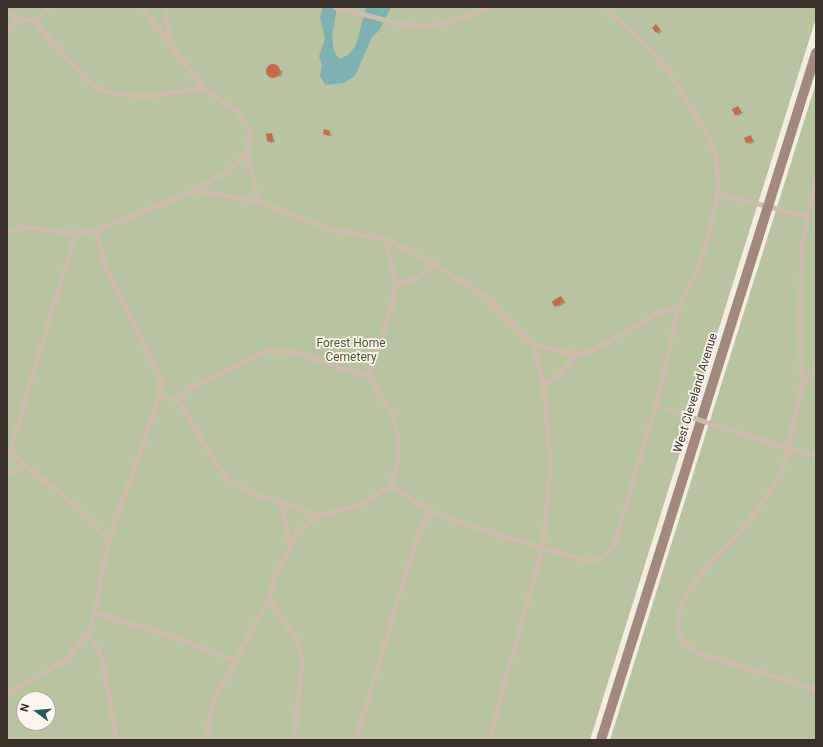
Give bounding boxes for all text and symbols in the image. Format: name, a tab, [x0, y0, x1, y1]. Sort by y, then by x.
street label: West Cleveland Avenue	[671, 332, 721, 454]
park label: Forest Home Cemetery	[316, 337, 386, 365]
north arrow	[16, 691, 56, 731]
text: N	[18, 702, 32, 713]

